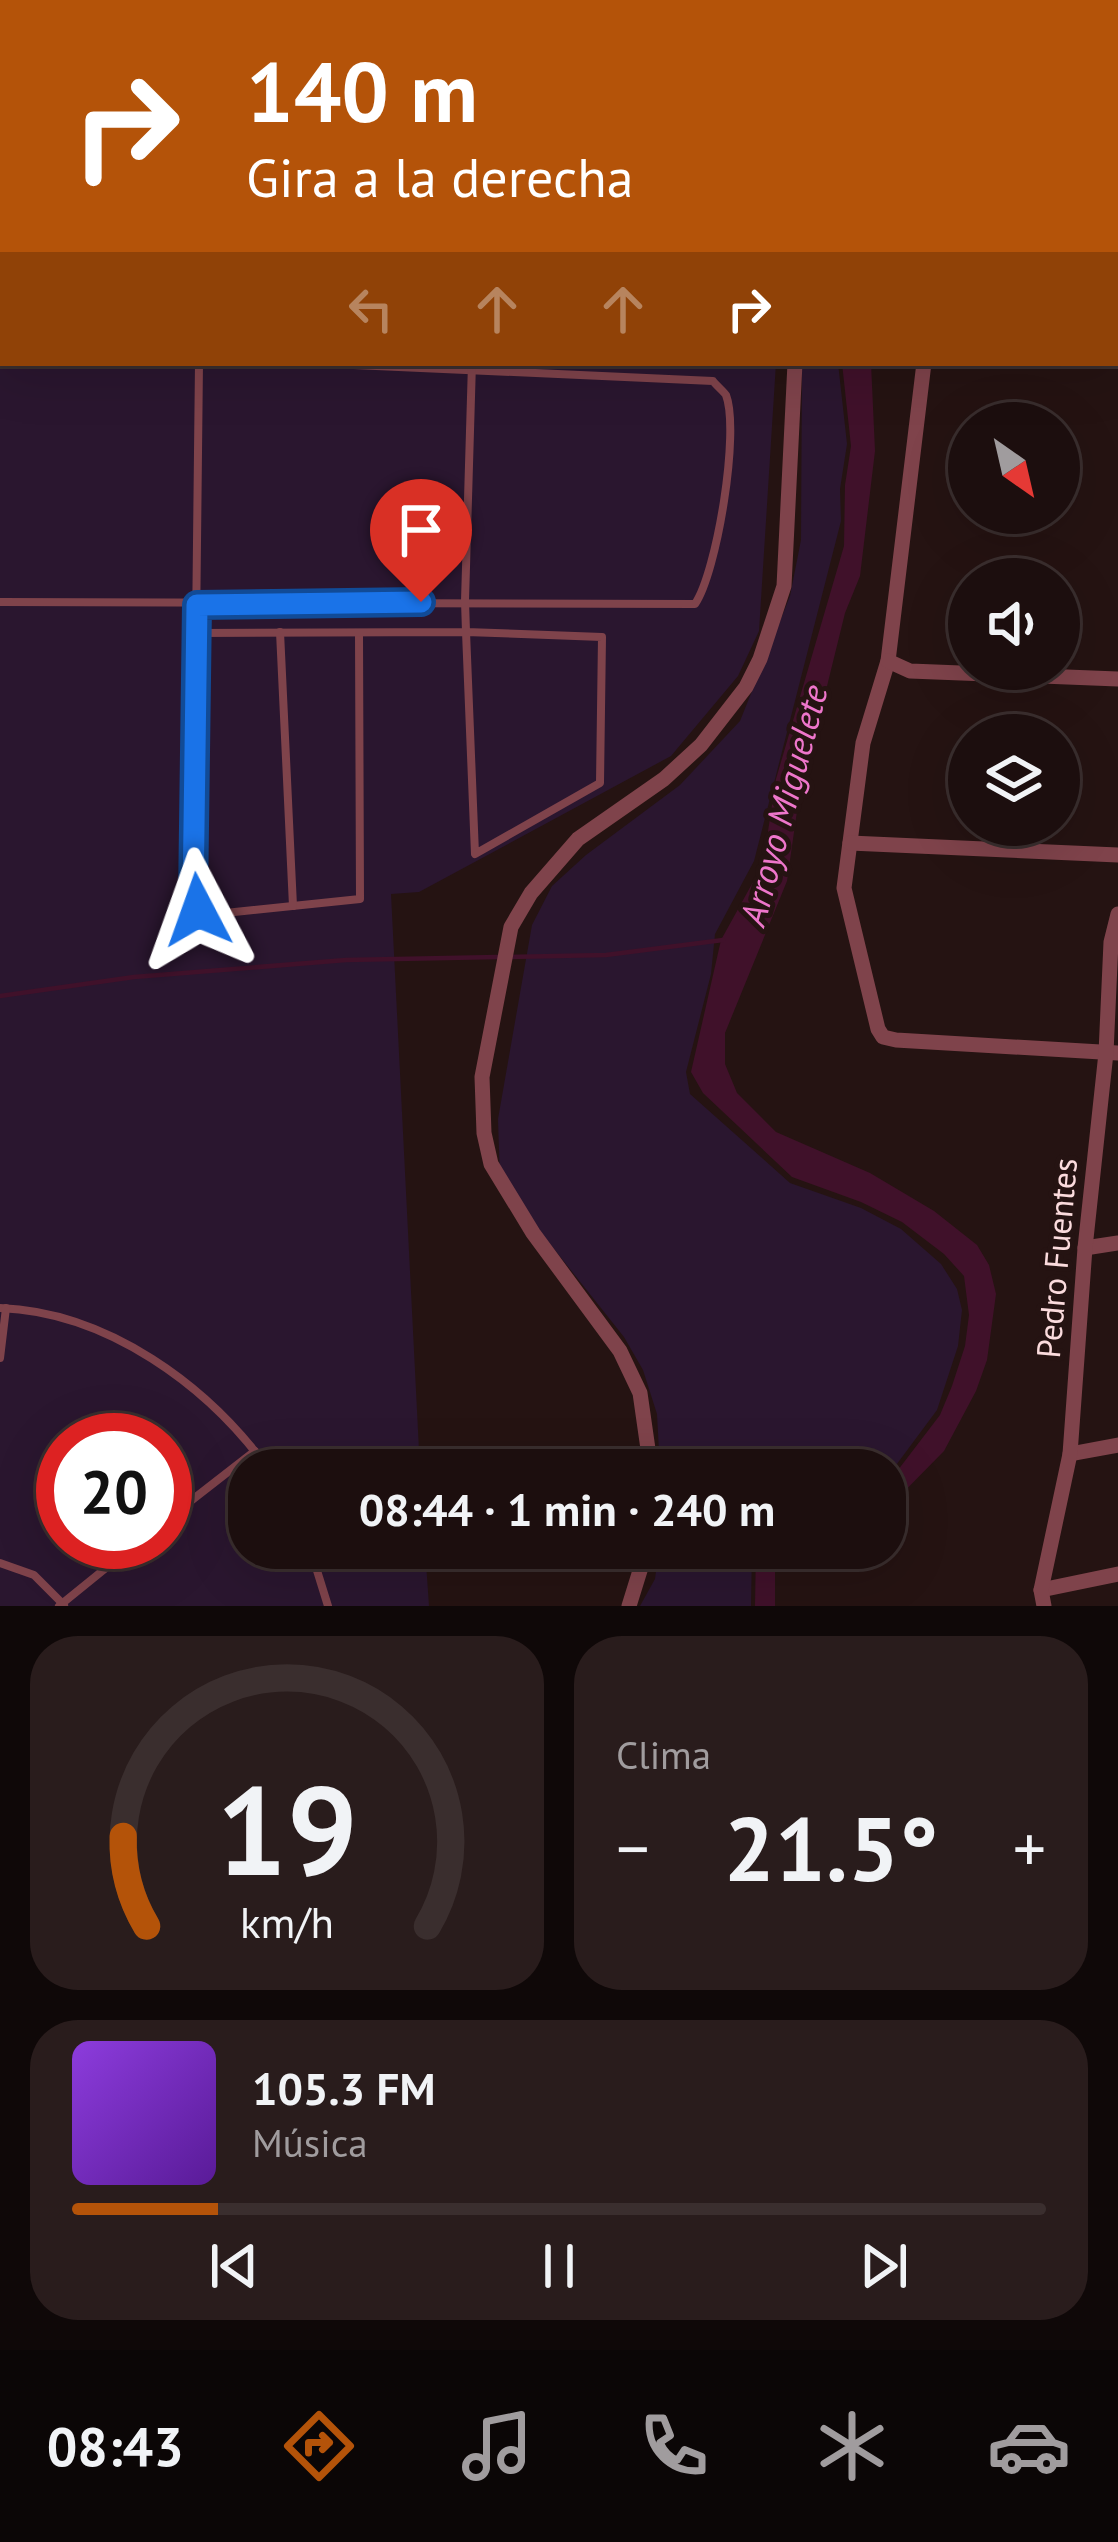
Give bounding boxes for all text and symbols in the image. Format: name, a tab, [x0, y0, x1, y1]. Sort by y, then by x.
text: 140 m	[246, 36, 478, 145]
icon: right	[48, 48, 204, 204]
text: Gira a la derecha	[246, 142, 634, 212]
icon: left	[338, 276, 404, 342]
icon: ahead	[464, 276, 530, 342]
icon: ahead	[590, 276, 656, 342]
icon: right	[716, 276, 782, 342]
north arrow	[948, 402, 1080, 534]
map controls	[948, 402, 1080, 846]
pin	[370, 479, 472, 602]
icon: arrive	[388, 497, 454, 563]
button: sound	[948, 558, 1080, 690]
water label: Arroyo Miguelete	[728, 679, 838, 933]
button: layers	[948, 714, 1080, 846]
position arrow	[135, 847, 261, 973]
street label: Pedro Fuentes	[1026, 1156, 1086, 1360]
speed limit sign: 20	[36, 1413, 192, 1569]
text: 08:44 · 1 min · 240 m	[359, 1480, 775, 1538]
text: Clima	[616, 1729, 711, 1780]
text: 19	[216, 1748, 358, 1909]
text: 21.5°	[724, 1789, 938, 1906]
text: −	[616, 1805, 649, 1890]
text: +	[1013, 1805, 1046, 1890]
text: km/h	[240, 1894, 334, 1950]
text: 105.3 FM	[252, 2059, 435, 2117]
text: Música	[252, 2117, 368, 2168]
icon: previous	[201, 2233, 267, 2299]
icon: pause	[526, 2233, 592, 2299]
icon: next	[851, 2233, 917, 2299]
icon: directions	[277, 2404, 361, 2488]
icon: music	[455, 2404, 539, 2488]
icon: phone	[632, 2404, 716, 2488]
icon: climate	[810, 2404, 894, 2488]
icon: car	[987, 2404, 1071, 2488]
text: 08:43	[47, 2411, 184, 2481]

